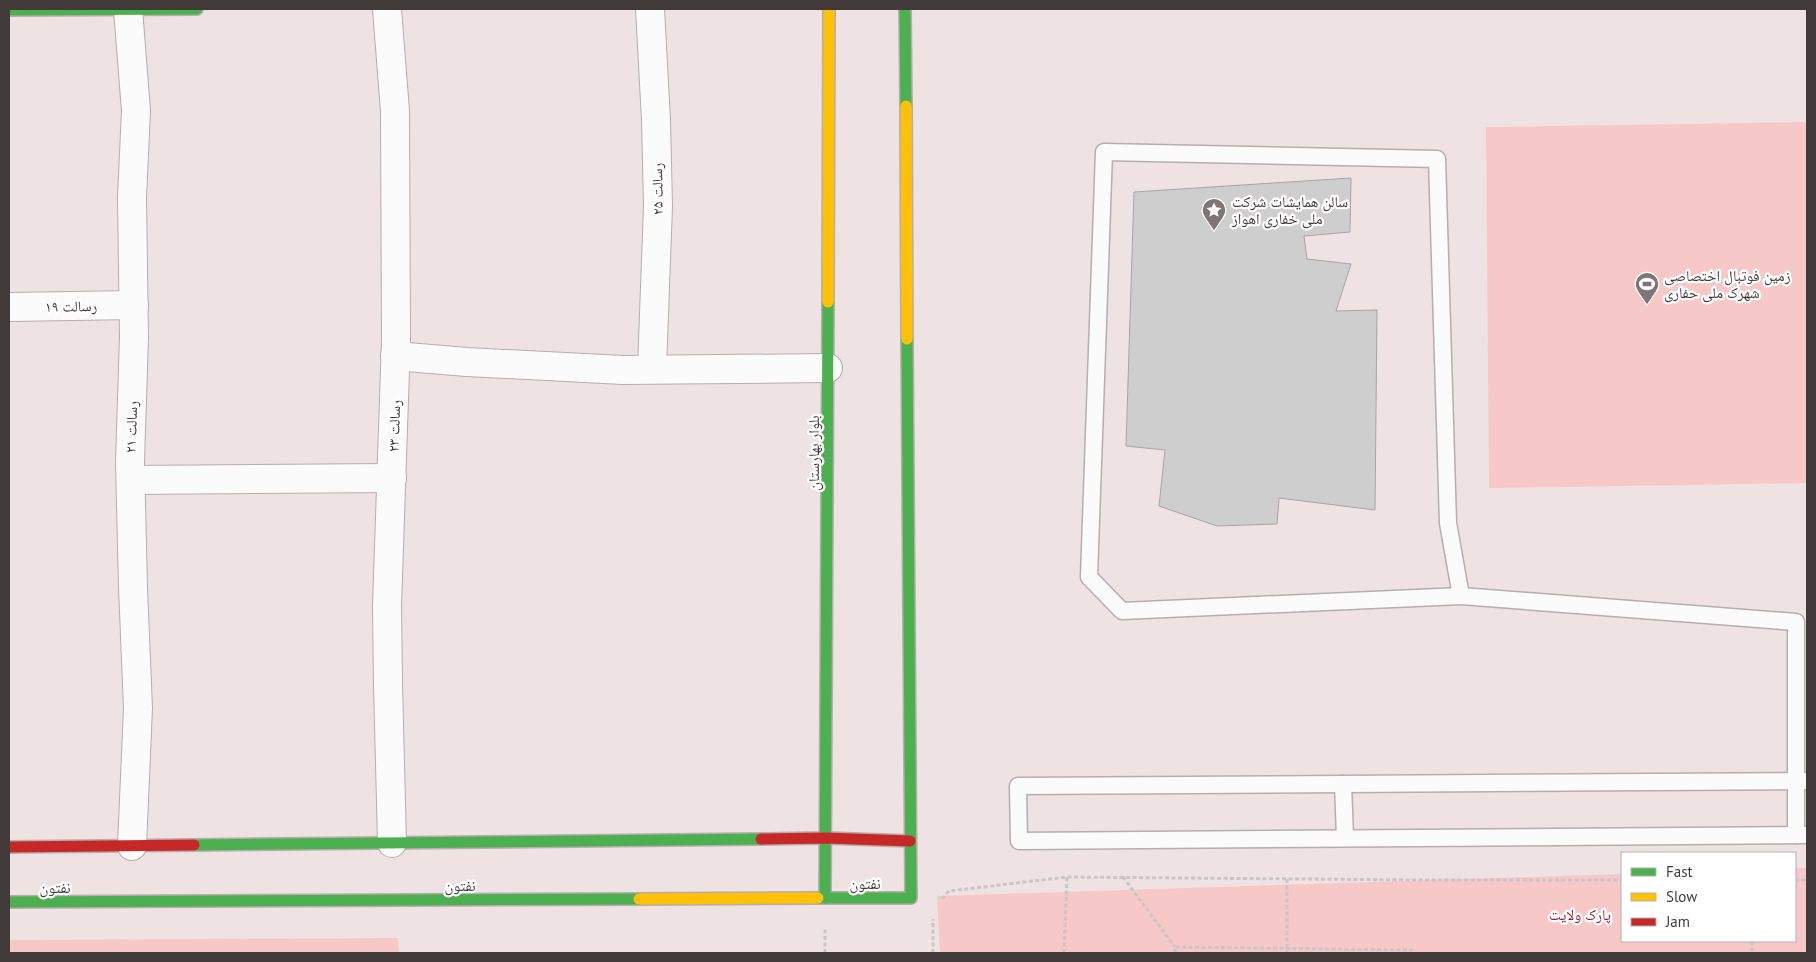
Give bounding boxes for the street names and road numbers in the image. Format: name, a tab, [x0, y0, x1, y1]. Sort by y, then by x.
street label: رسالت ۲۵	[647, 162, 667, 215]
street label: رسالت ۱۹	[45, 296, 98, 316]
street label: رسالت ۲۳	[384, 399, 404, 453]
street label: رسالت ۲۱	[121, 400, 141, 454]
street label: بلوار بهارستان	[804, 415, 824, 491]
street label: نفتون	[849, 874, 881, 894]
street label: نفتون	[444, 876, 476, 896]
street label: نفتون	[39, 878, 71, 898]

